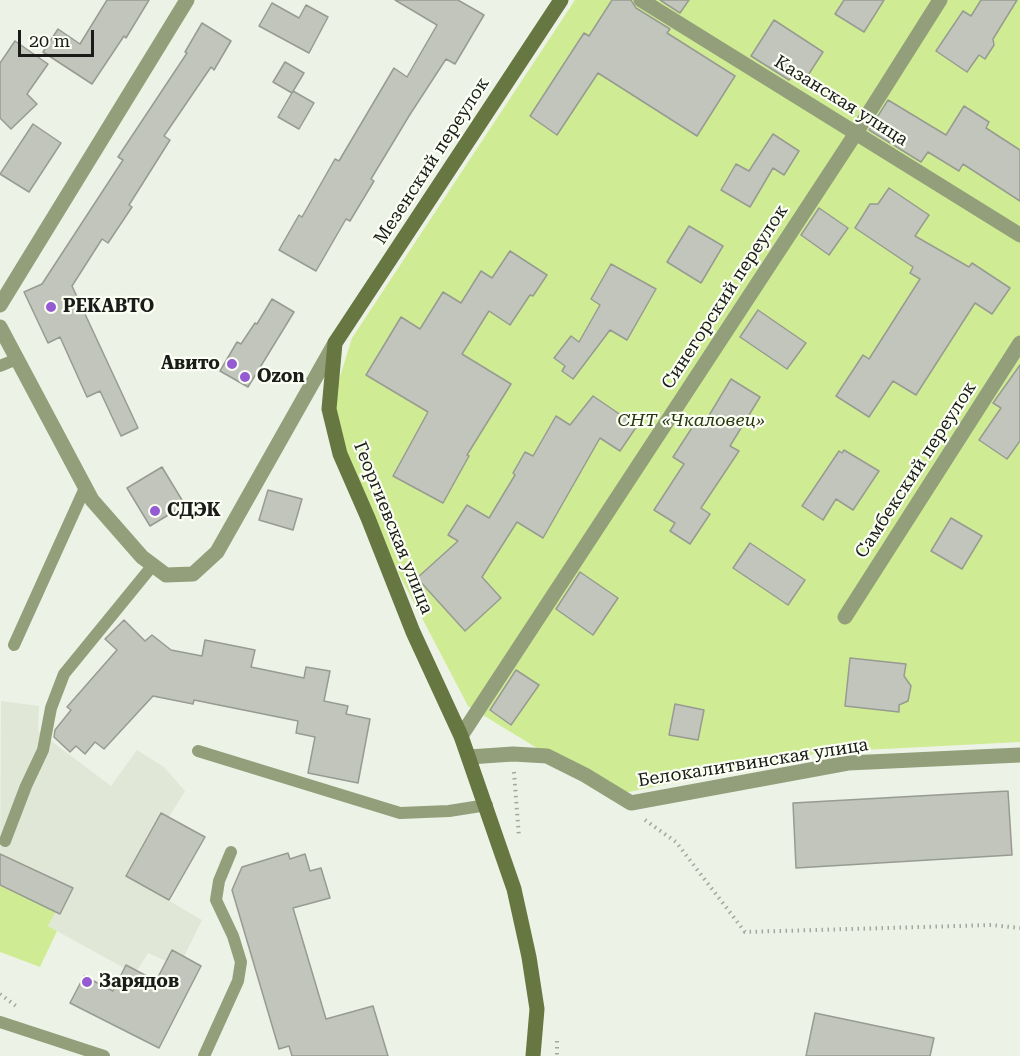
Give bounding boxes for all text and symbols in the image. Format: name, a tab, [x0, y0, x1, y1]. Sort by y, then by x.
scale bar	[21, 18, 98, 56]
text: 20 m	[29, 30, 70, 51]
street label: Казанская улица	[770, 51, 912, 151]
street label: Мезенский переулок	[370, 73, 494, 249]
street label: Синегорский переулок	[657, 201, 793, 393]
place label: РЕКАВТО	[63, 296, 154, 318]
marker: РЕКАВТО	[44, 300, 58, 314]
place label: Авито	[161, 353, 220, 375]
marker: Авито	[225, 357, 239, 371]
place label: Ozon	[257, 366, 305, 388]
marker: Ozon	[238, 370, 252, 384]
street label: Самбекский переулок	[851, 378, 981, 562]
park label: СНТ «Чкаловец»	[617, 410, 765, 432]
street label: Георгиевская улица	[349, 439, 437, 617]
place label: СДЭК	[167, 500, 221, 522]
marker: СДЭК	[148, 504, 162, 518]
street label: Белокалитвинская улица	[636, 734, 870, 792]
place label: Зарядов	[99, 971, 179, 993]
marker: Зарядов	[80, 975, 94, 989]

